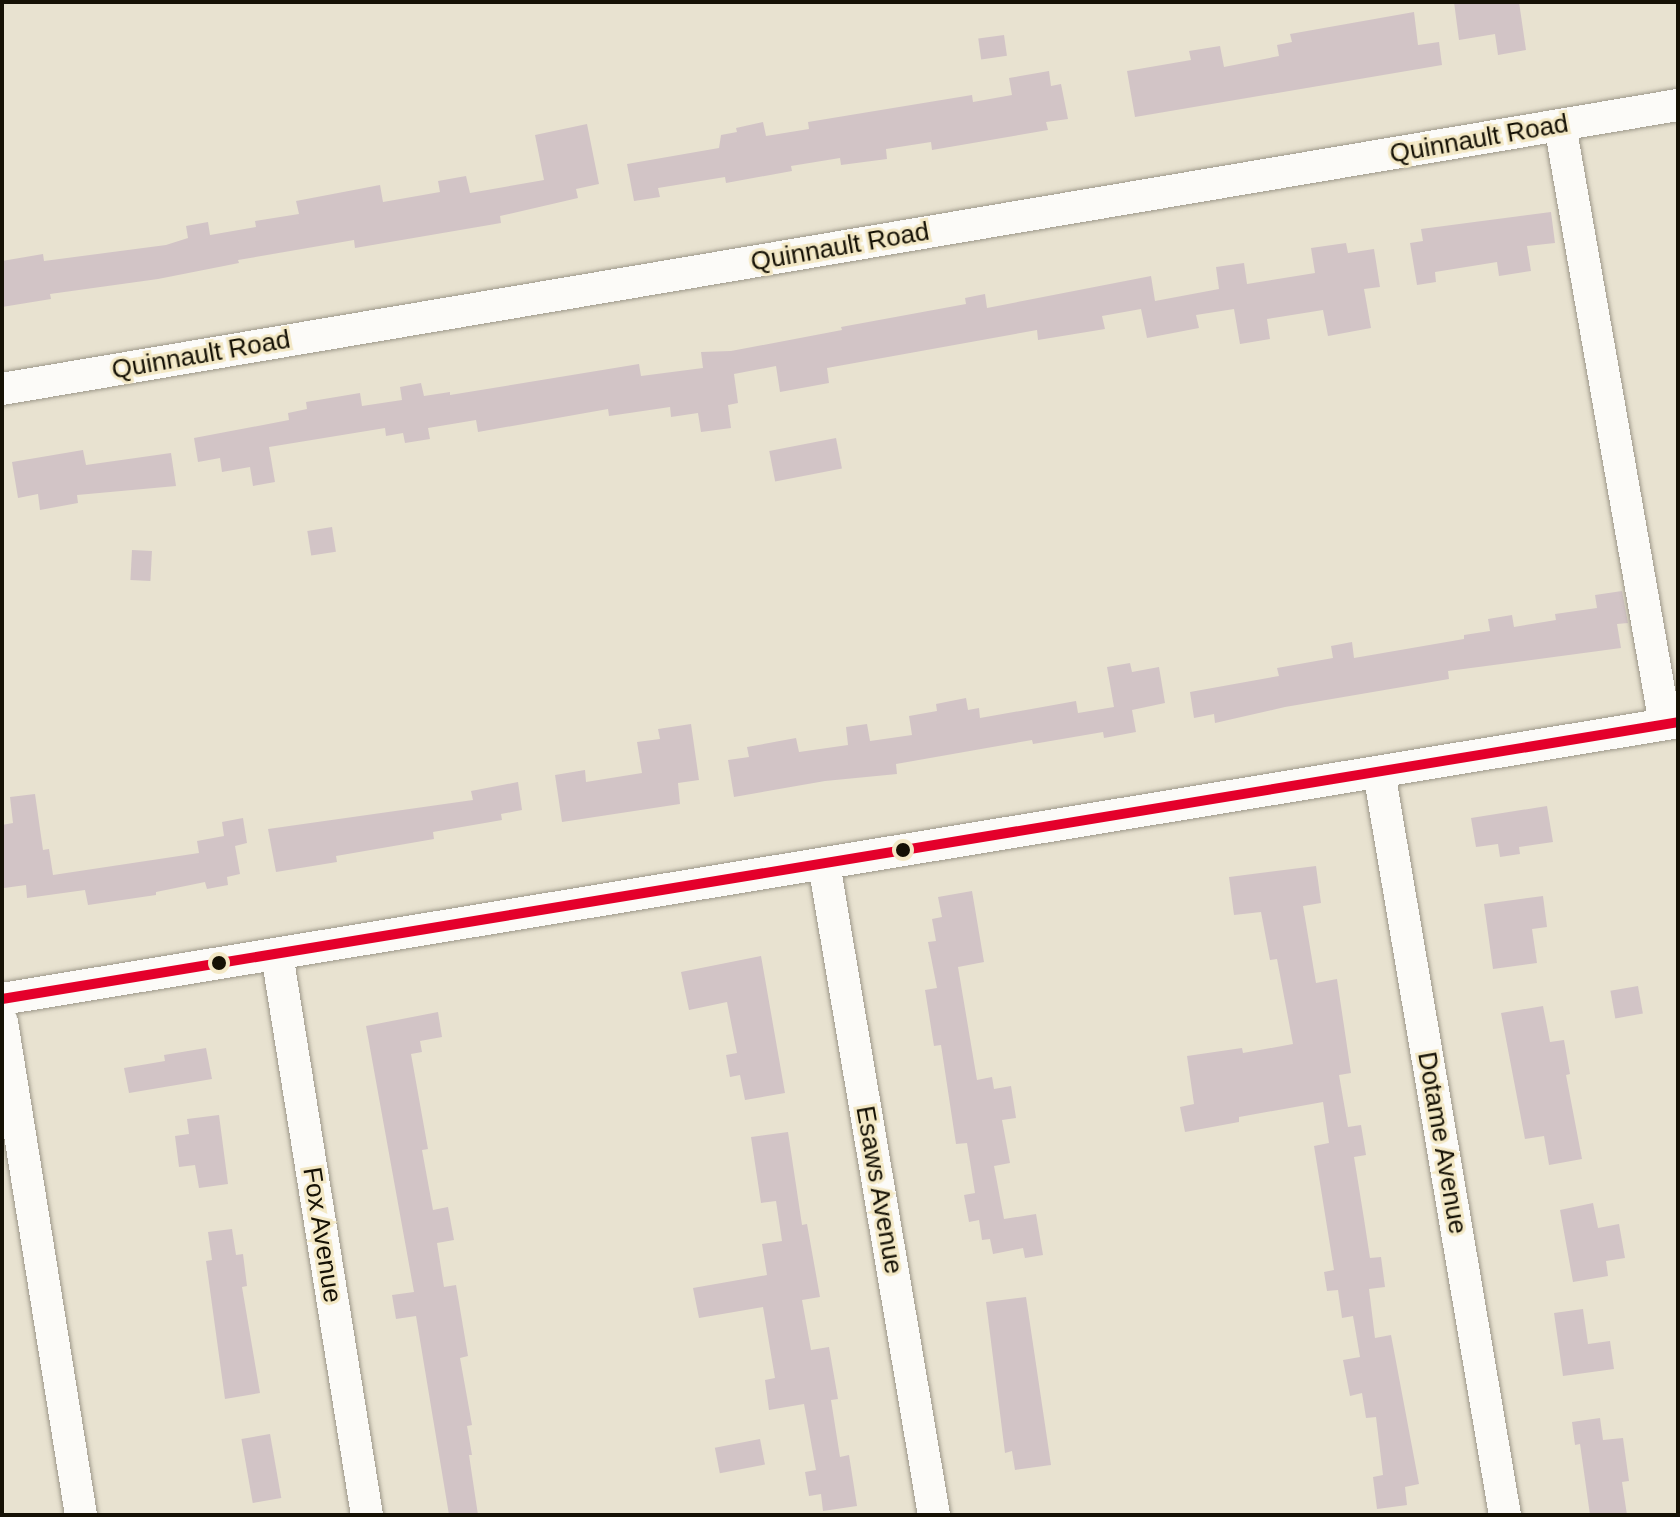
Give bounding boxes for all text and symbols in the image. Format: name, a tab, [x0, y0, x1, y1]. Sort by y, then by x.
street label: Quinnault Road	[1387, 108, 1571, 170]
street label: Quinnault Road	[748, 216, 932, 278]
street label: Quinnault Road	[109, 324, 293, 386]
unlabelled marker	[895, 842, 911, 858]
unlabelled marker	[211, 955, 227, 971]
street label: Dotame Avenue	[1410, 1049, 1474, 1237]
street label: Esaws Avenue	[849, 1103, 909, 1277]
street label: Fox Avenue	[296, 1164, 348, 1306]

